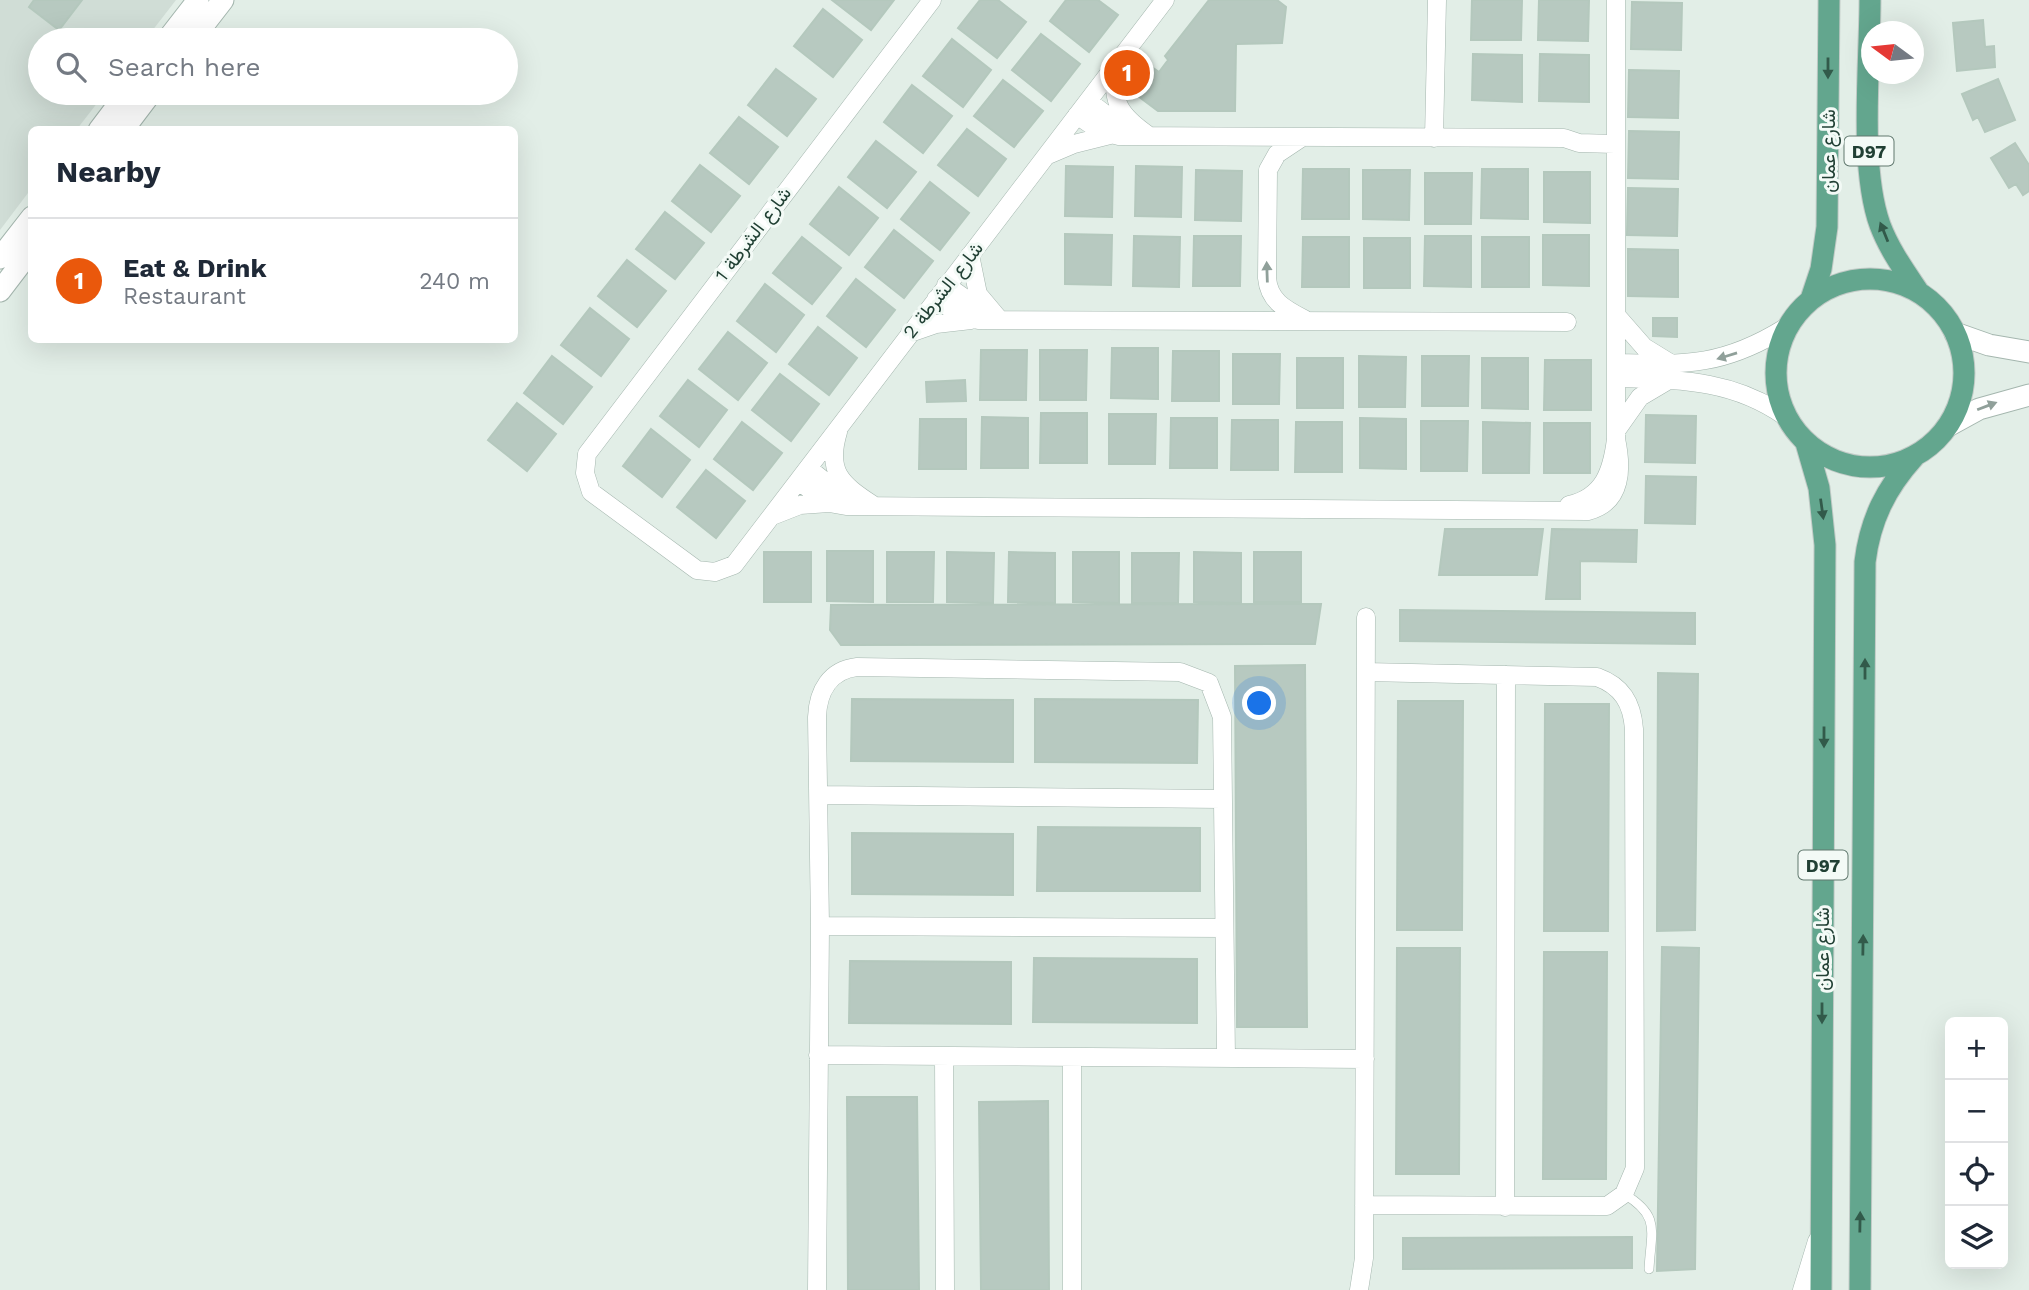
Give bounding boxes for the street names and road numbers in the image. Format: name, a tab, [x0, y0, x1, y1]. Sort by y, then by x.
street label: شارع عمان	[1817, 109, 1841, 193]
road number: D97	[1844, 136, 1894, 166]
street label: شارع الشرطة 1	[710, 182, 797, 286]
street label: شارع الشرطة 2	[898, 237, 989, 344]
road number: D97	[1798, 850, 1848, 880]
street label: شارع عمان	[1811, 907, 1835, 991]

